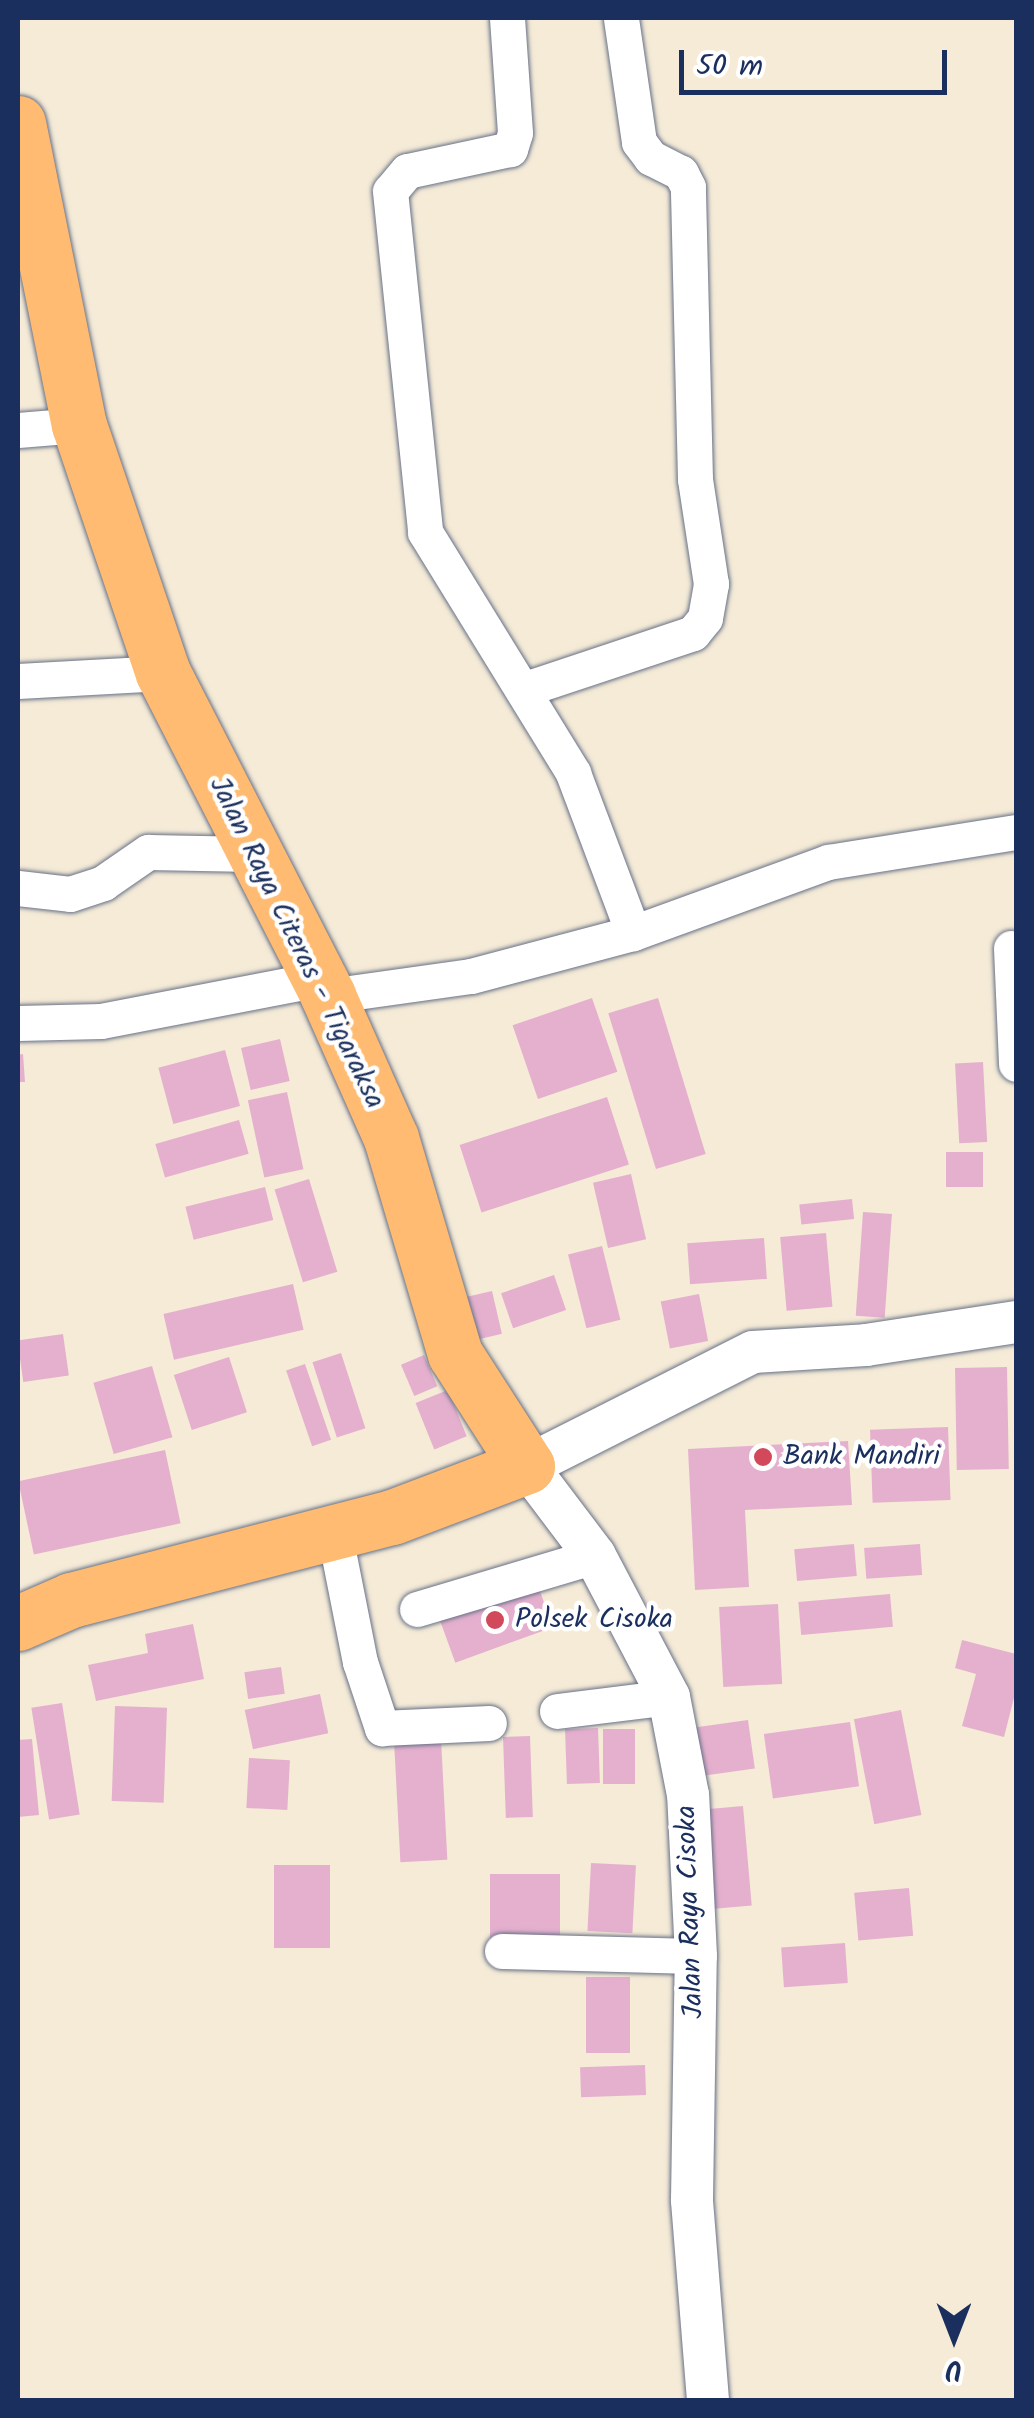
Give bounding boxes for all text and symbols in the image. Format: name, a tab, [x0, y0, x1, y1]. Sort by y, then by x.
scale bar	[684, 30, 952, 92]
text: 50 m	[696, 43, 763, 91]
street label: Jalan Raya Citeras - Tigaraksa	[201, 772, 391, 1114]
place label: Bank Mandiri	[783, 1440, 940, 1474]
marker: Bank Mandiri	[752, 1446, 774, 1468]
place label: Polsek Cisoka	[515, 1603, 673, 1637]
marker: Polsek Cisoka	[484, 1609, 506, 1631]
street label: Jalan Raya Cisoka	[670, 1805, 712, 2019]
north arrow	[904, 2288, 1004, 2388]
text: U	[946, 2346, 962, 2391]

